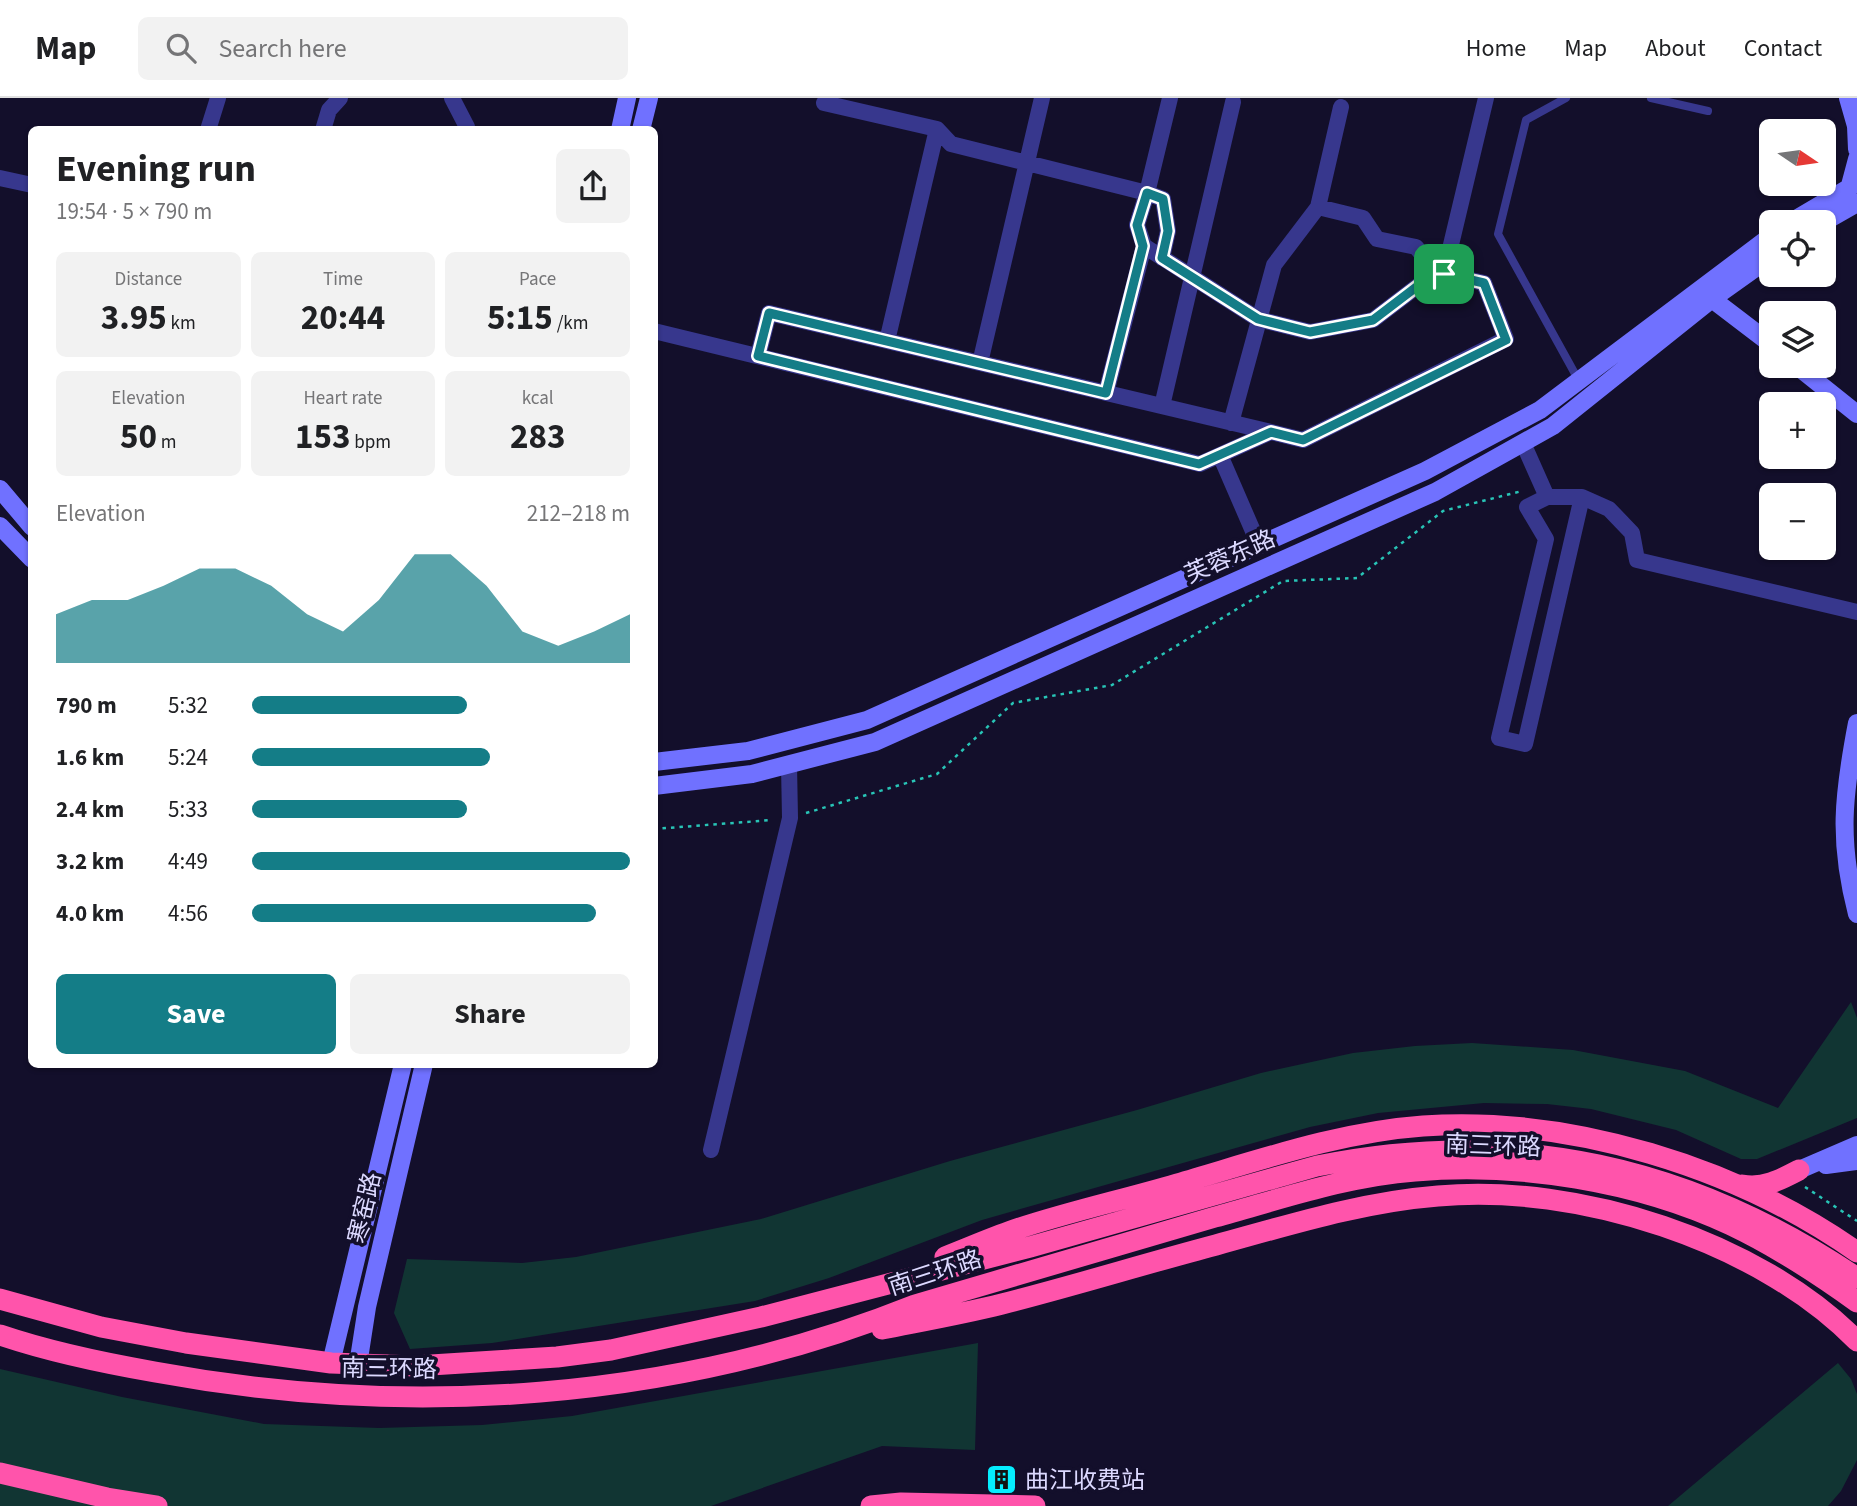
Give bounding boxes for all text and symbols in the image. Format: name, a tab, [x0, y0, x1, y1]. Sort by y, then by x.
search box	[138, 17, 628, 80]
text: Map	[35, 25, 96, 72]
icon: search	[162, 29, 200, 67]
text: Search here	[218, 30, 347, 67]
text: Home	[1466, 31, 1526, 66]
text: Map	[1564, 31, 1607, 66]
text: About	[1645, 31, 1706, 66]
text: Contact	[1744, 31, 1822, 66]
north arrow	[1759, 119, 1836, 196]
map controls	[1759, 119, 1836, 560]
text: Evening run	[56, 142, 256, 196]
button: share	[556, 149, 630, 223]
text: 19:54 · 5 × 790 m	[56, 195, 212, 228]
button: locate	[1759, 210, 1836, 287]
pin	[1414, 244, 1474, 304]
icon: arrive	[1425, 255, 1463, 293]
text: Distance	[115, 266, 182, 293]
text: Time	[323, 266, 363, 293]
text: Pace	[519, 266, 556, 293]
text: 3.95	[101, 293, 167, 343]
text: 20:44	[301, 293, 385, 343]
text: 5:15	[487, 293, 553, 343]
button: layers	[1759, 301, 1836, 378]
text: km	[167, 310, 196, 337]
text: /km	[553, 310, 588, 337]
text: Elevation	[111, 385, 185, 412]
text: Heart rate	[303, 385, 382, 412]
text: kcal	[522, 385, 554, 412]
button: +	[1759, 392, 1836, 469]
text: 50	[120, 412, 157, 462]
text: 153	[295, 412, 350, 462]
text: 283	[510, 412, 565, 462]
text: m	[157, 429, 177, 456]
text: bpm	[350, 429, 391, 456]
button: −	[1759, 483, 1836, 560]
text: Elevation	[56, 497, 146, 530]
text: 212–218 m	[527, 497, 630, 530]
street label: 芙蓉东路	[1179, 521, 1281, 593]
text: 790 m	[56, 689, 117, 722]
text: 5:32	[168, 689, 208, 722]
text: 1.6 km	[56, 741, 124, 774]
text: 5:24	[168, 741, 208, 774]
text: 2.4 km	[56, 793, 124, 826]
text: 5:33	[168, 793, 208, 826]
text: 3.2 km	[56, 845, 124, 878]
text: 4:49	[168, 845, 208, 878]
text: 4.0 km	[56, 897, 124, 930]
text: 4:56	[168, 897, 208, 930]
button: Save	[56, 974, 336, 1054]
button: Share	[350, 974, 630, 1054]
street label: 南三环路	[1444, 1127, 1542, 1165]
street label: 寒窑路	[340, 1169, 390, 1247]
street label: 南三环路	[884, 1242, 986, 1304]
street label: 南三环路	[341, 1351, 437, 1387]
building icon: 曲江收费站	[985, 1463, 1019, 1497]
place label: 曲江收费站	[1025, 1463, 1145, 1498]

